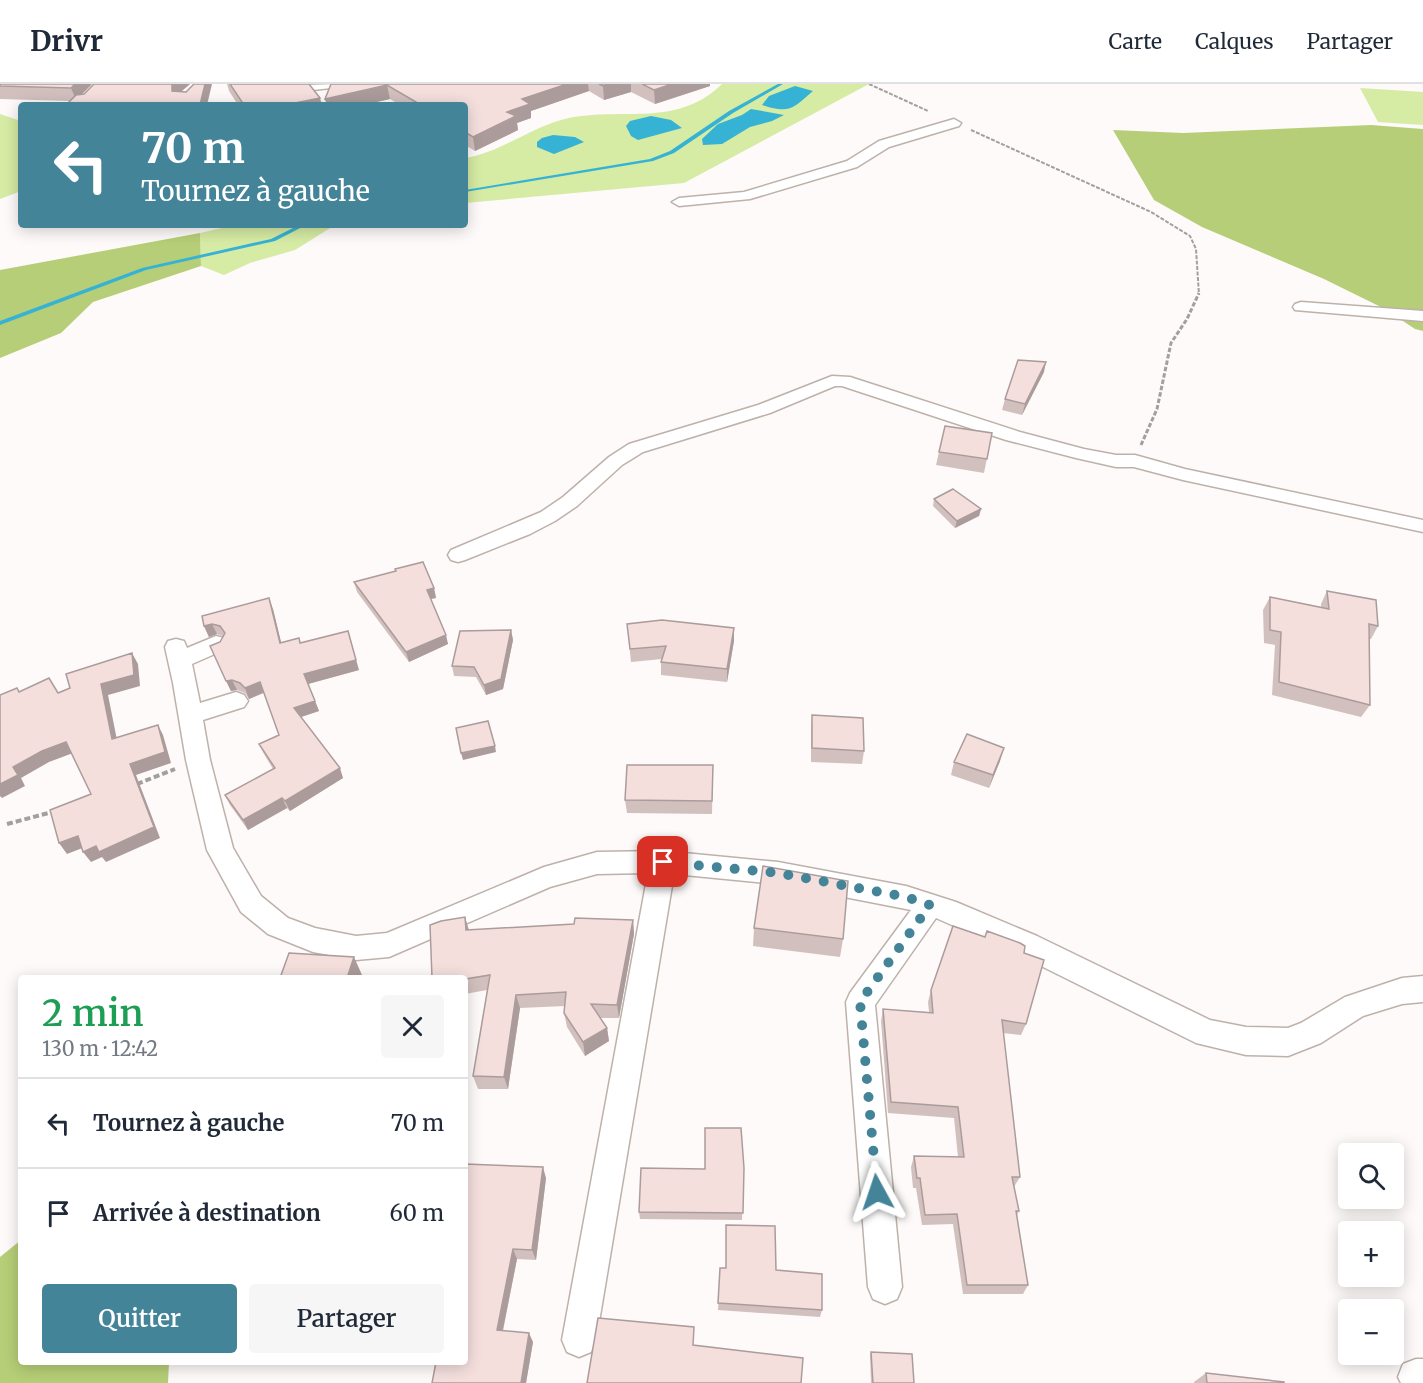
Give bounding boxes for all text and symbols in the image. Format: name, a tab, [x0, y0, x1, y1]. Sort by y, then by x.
text: Drivr	[30, 23, 103, 59]
text: Carte	[1109, 28, 1162, 55]
text: Calques	[1195, 28, 1274, 55]
text: Partager	[1307, 28, 1393, 55]
text: 70 m	[141, 122, 245, 174]
icon: left	[42, 126, 120, 204]
text: Tournez à gauche	[141, 174, 370, 208]
pin	[637, 836, 688, 887]
icon: arrive	[646, 845, 679, 878]
text: 2 min	[42, 991, 144, 1036]
button: close	[381, 995, 444, 1058]
text: 130 m · 12:42	[42, 1036, 158, 1061]
icon: left	[42, 1107, 75, 1140]
text: Tournez à gauche	[93, 1109, 284, 1137]
text: 70 m	[391, 1109, 444, 1137]
map controls	[1338, 1143, 1404, 1365]
button: search	[1338, 1143, 1404, 1209]
position arrow	[845, 1160, 909, 1224]
icon: arrive	[42, 1197, 75, 1230]
text: Arrivée à destination	[93, 1199, 321, 1227]
text: 60 m	[390, 1199, 444, 1227]
button: +	[1338, 1221, 1404, 1287]
button: Quitter	[42, 1284, 237, 1353]
button: Partager	[249, 1284, 444, 1353]
button: −	[1338, 1299, 1404, 1365]

